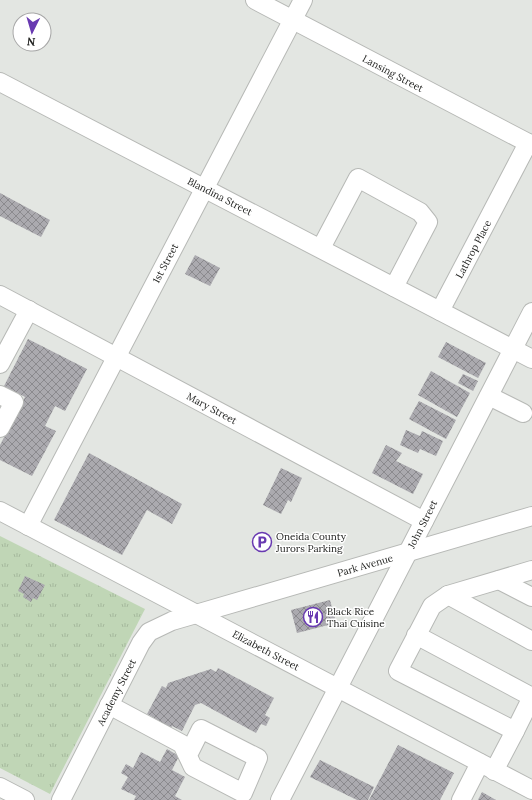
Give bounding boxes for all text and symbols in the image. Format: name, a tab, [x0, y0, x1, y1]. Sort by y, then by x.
north arrow	[12, 12, 52, 52]
text: N	[26, 35, 36, 49]
street label: Lansing Street	[360, 52, 426, 95]
street label: Blandina Street	[185, 175, 254, 218]
street label: Lathrop Place	[453, 217, 495, 281]
street label: 1st Street	[150, 241, 181, 285]
street label: Mary Street	[184, 390, 239, 427]
street label: John Street	[404, 498, 440, 551]
place label: Oneida County Jurors Parking	[275, 530, 347, 555]
parking icon: Oneida County Jurors Parking	[251, 531, 273, 553]
street label: Park Avenue	[336, 551, 395, 580]
place label: Black Rice Thai Cuisine	[327, 605, 385, 630]
restaurant icon: Black Rice Thai Cuisine	[302, 606, 324, 628]
street label: Elizabeth Street	[230, 627, 302, 674]
street label: Academy Street	[94, 657, 139, 729]

